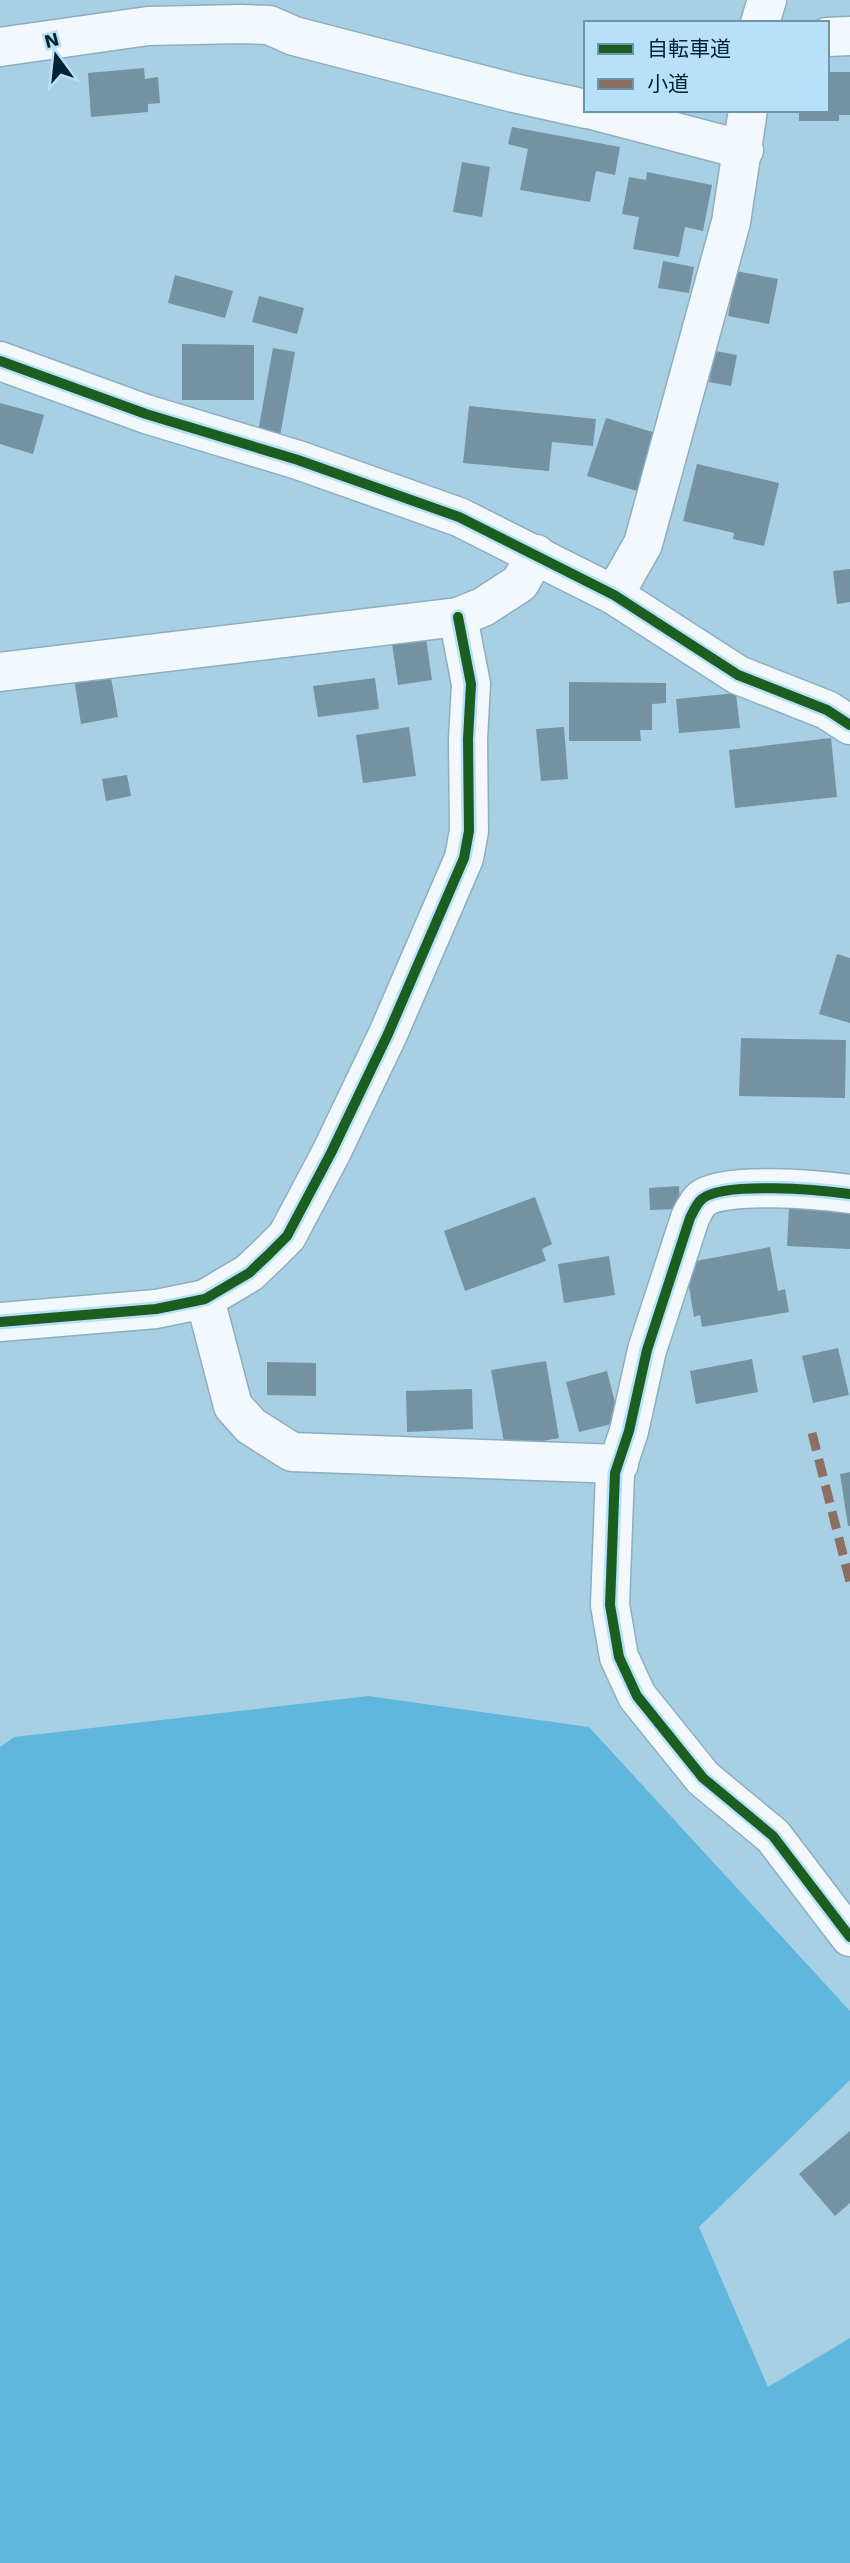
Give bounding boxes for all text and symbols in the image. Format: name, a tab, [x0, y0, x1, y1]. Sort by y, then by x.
north arrow	[21, 21, 91, 91]
legend	[584, 21, 829, 112]
text: N	[42, 27, 62, 53]
text: 自転車道	[647, 36, 731, 61]
text: 小道	[647, 71, 689, 96]

